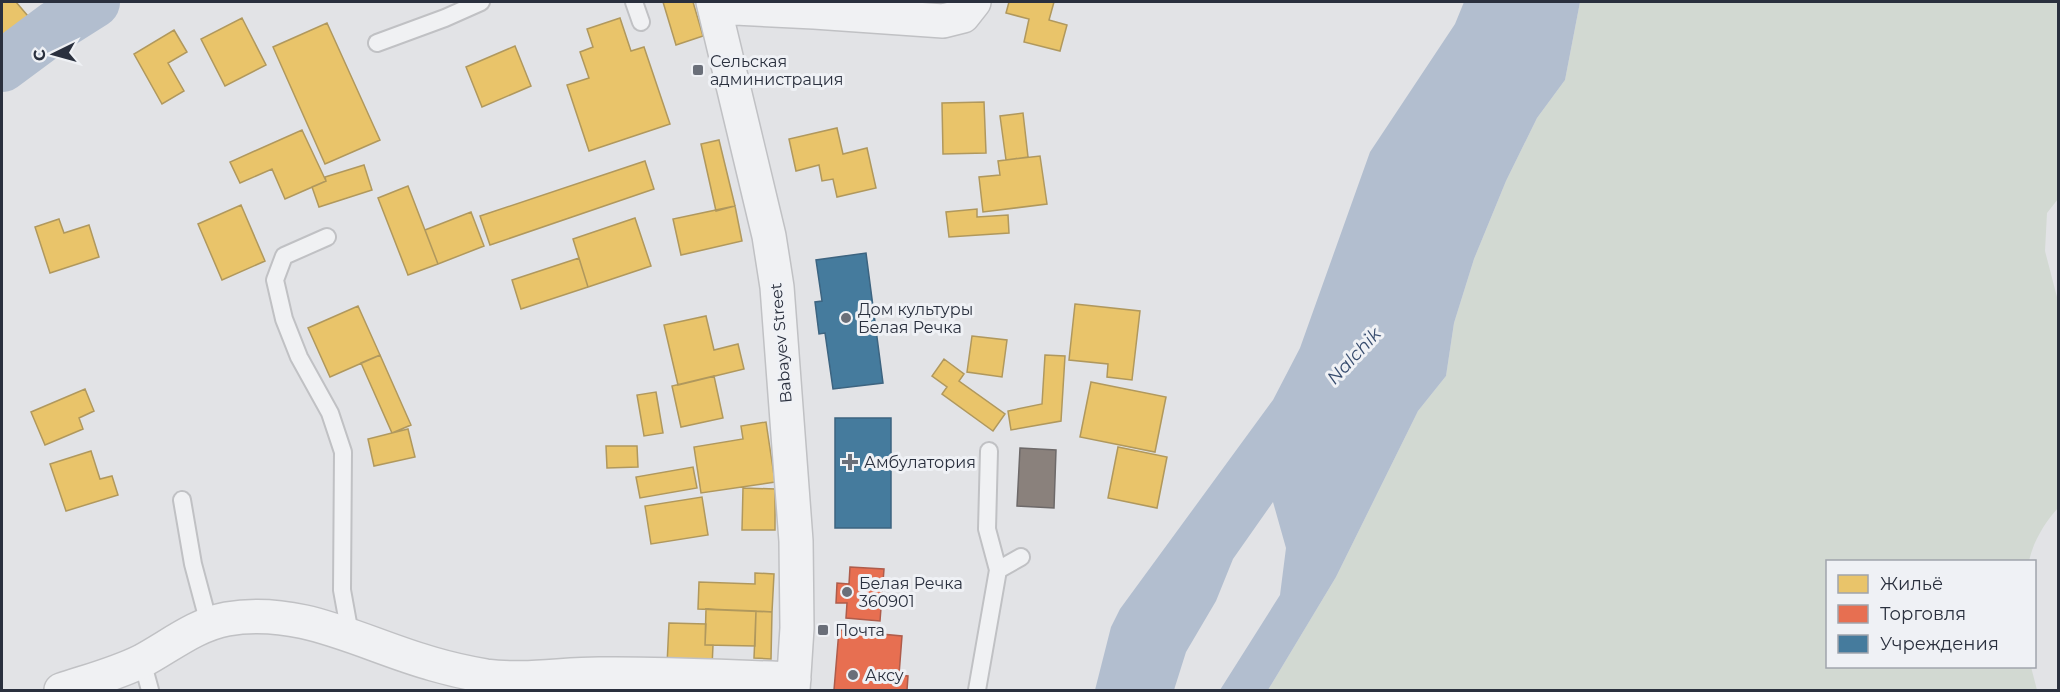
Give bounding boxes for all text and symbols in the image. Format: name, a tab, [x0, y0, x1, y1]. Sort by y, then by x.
north arrow	[24, 24, 84, 84]
text: С	[30, 48, 50, 62]
place label: Сельская администрация	[710, 52, 844, 89]
marker: Сельская администрация	[691, 63, 705, 77]
street label: Babayev Street	[766, 282, 796, 404]
place label: Дом культуры Белая Речка	[858, 300, 973, 337]
marker: Дом культуры Белая Речка	[839, 311, 853, 325]
water label: Nalchik	[1322, 322, 1387, 389]
marker: Амбулатория	[841, 453, 859, 471]
place label: Амбулатория	[864, 453, 976, 472]
legend	[1826, 560, 2036, 668]
text: Жильё	[1880, 573, 1943, 595]
place label: Белая Речка 360901	[859, 574, 963, 611]
marker: Белая Речка 360901	[840, 585, 854, 599]
text: Торговля	[1880, 603, 1966, 625]
place label: Почта	[835, 621, 885, 640]
marker: Почта	[816, 623, 830, 637]
text: Учреждения	[1880, 633, 1999, 655]
place label: Аксу	[865, 666, 904, 685]
marker: Аксу	[846, 668, 860, 682]

